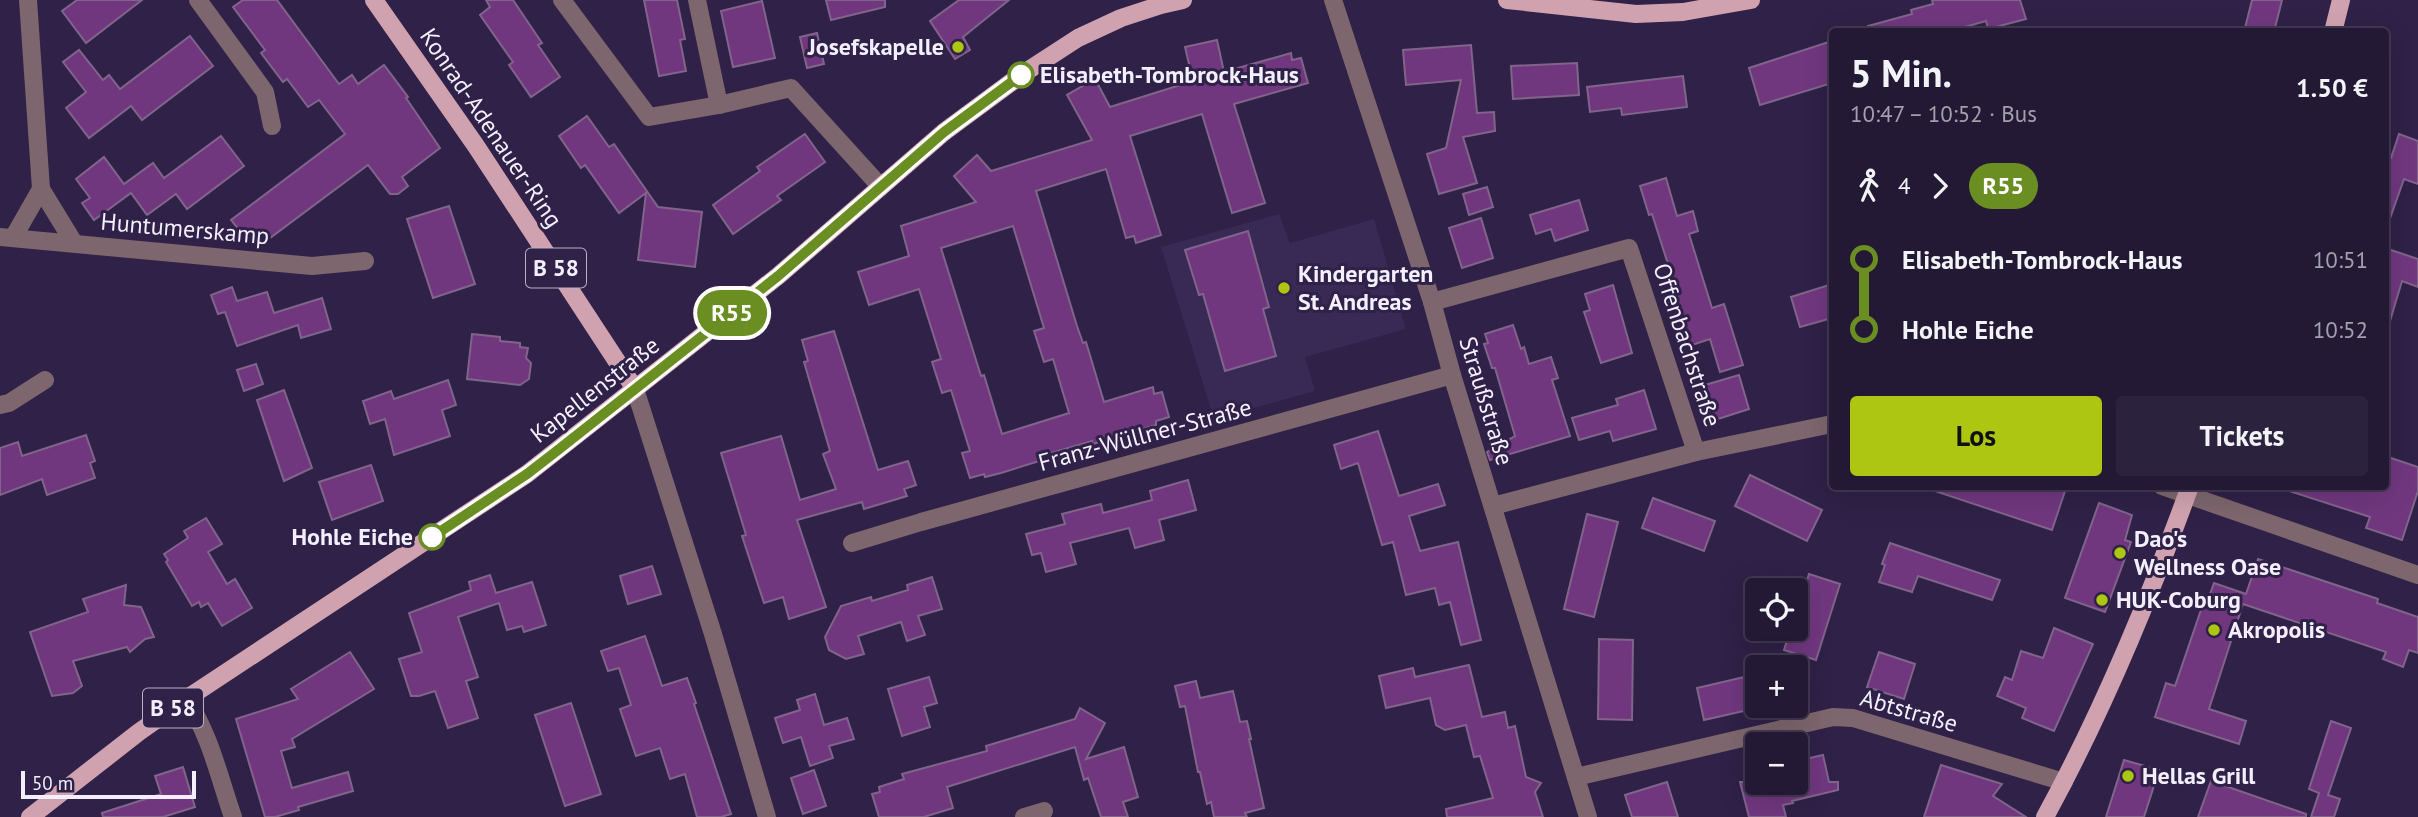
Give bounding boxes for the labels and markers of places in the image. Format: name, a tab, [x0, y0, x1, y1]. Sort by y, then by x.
place label: Josefskapelle	[807, 31, 944, 62]
marker: Josefskapelle	[950, 39, 966, 55]
place label: Elisabeth-Tombrock-Haus	[1040, 59, 1299, 90]
marker: Elisabeth-Tombrock-Haus	[1008, 62, 1034, 88]
place label: Kindergarten St. Andreas	[1298, 258, 1433, 317]
marker: Kindergarten St. Andreas	[1276, 280, 1292, 296]
place label: Hohle Eiche	[291, 521, 413, 552]
place label: Dao's Wellness Oase	[2134, 523, 2281, 582]
marker: Hohle Eiche	[419, 524, 445, 550]
marker: Dao's Wellness Oase	[2112, 545, 2128, 561]
place label: HUK-Coburg	[2116, 584, 2241, 615]
marker: HUK-Coburg	[2094, 592, 2110, 608]
place label: Akropolis	[2228, 614, 2325, 645]
marker: Akropolis	[2206, 622, 2222, 638]
place label: Hellas Grill	[2142, 760, 2256, 791]
marker: Hellas Grill	[2120, 768, 2136, 784]

